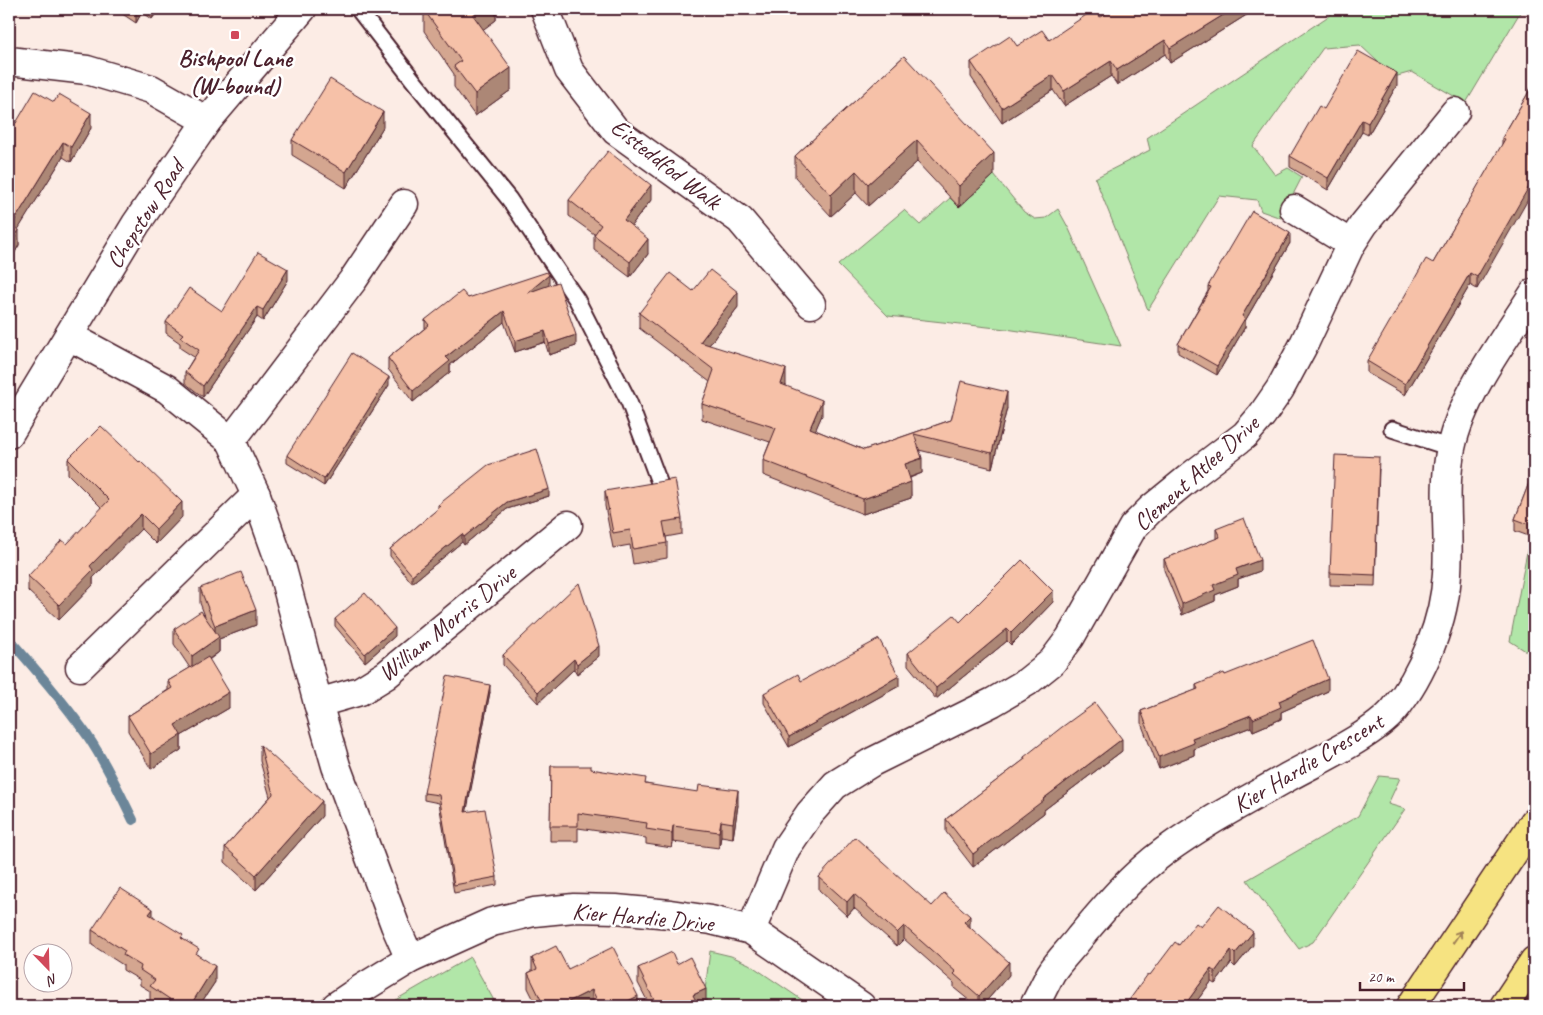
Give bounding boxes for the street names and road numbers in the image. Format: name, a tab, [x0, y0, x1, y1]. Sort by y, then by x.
street label: Eisteddfod Walk	[605, 112, 729, 218]
street label: Chepstow Road	[99, 151, 193, 274]
street label: Clement Atlee Drive	[1127, 407, 1267, 537]
street label: William Morris Drive	[372, 557, 524, 688]
street label: Kier Hardie Crescent	[1227, 705, 1390, 820]
street label: Kier Hardie Drive	[571, 896, 717, 938]

